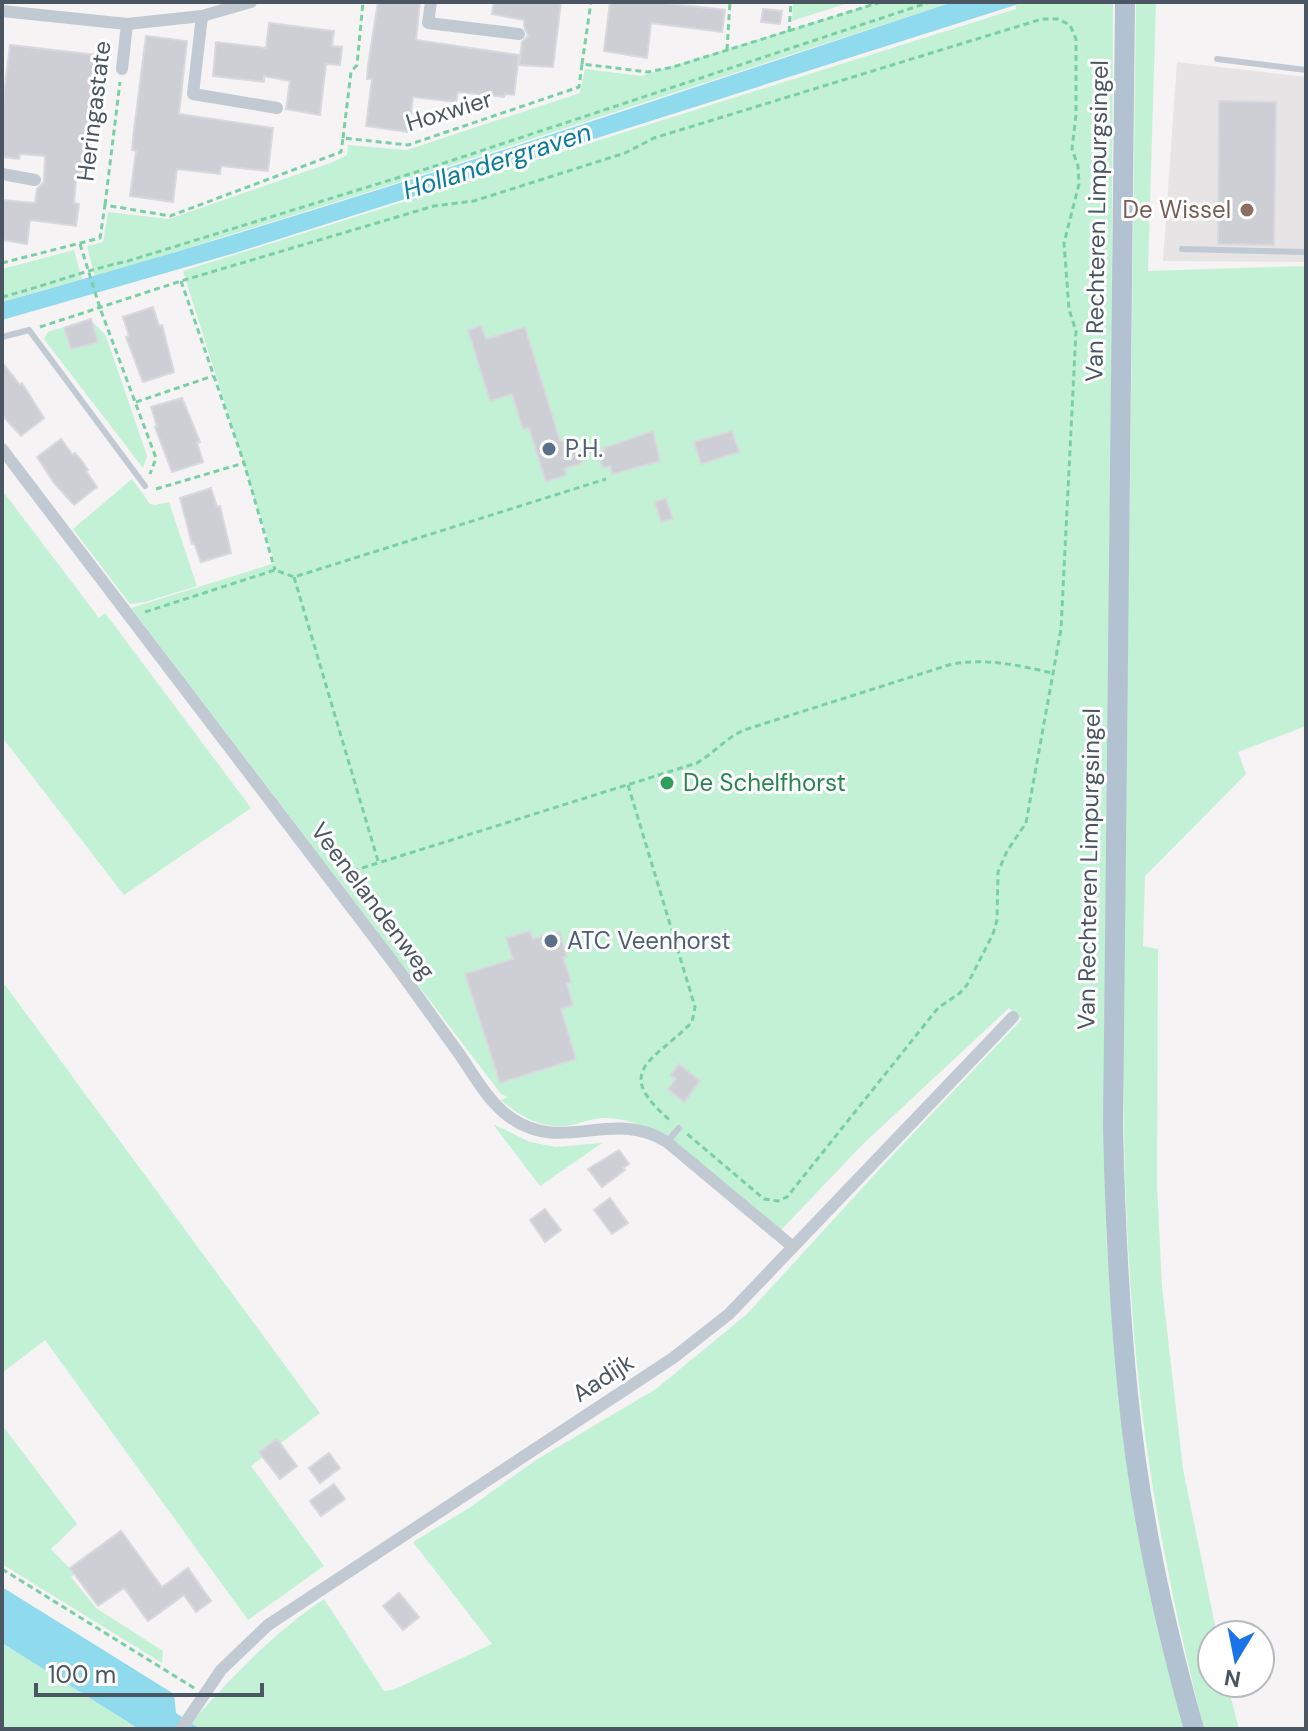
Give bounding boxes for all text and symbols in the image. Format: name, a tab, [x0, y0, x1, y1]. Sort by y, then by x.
street label: Heringastate	[70, 39, 117, 183]
street label: Van Rechteren Limpurgsingel	[1078, 60, 1115, 382]
street label: Hoxwier	[402, 83, 496, 138]
water label: Hollandergraven	[399, 115, 595, 207]
place label: De Wissel	[1122, 194, 1231, 225]
marker: De Wissel	[1238, 201, 1256, 219]
place label: P.H.	[565, 433, 603, 464]
marker: P.H.	[540, 440, 558, 458]
street label: Van Rechteren Limpurgsingel	[1070, 708, 1107, 1030]
place label: De Schelfhorst	[683, 767, 846, 798]
marker: De Schelfhorst	[658, 774, 676, 792]
street label: Veenelandenweg	[304, 816, 443, 985]
place label: ATC Veenhorst	[567, 925, 731, 956]
marker: ATC Veenhorst	[542, 932, 560, 950]
street label: Aadijk	[566, 1346, 639, 1409]
north arrow	[1196, 1619, 1276, 1699]
scale bar	[36, 1647, 262, 1697]
text: 100 m	[48, 1659, 116, 1690]
text: N	[1222, 1663, 1243, 1694]

